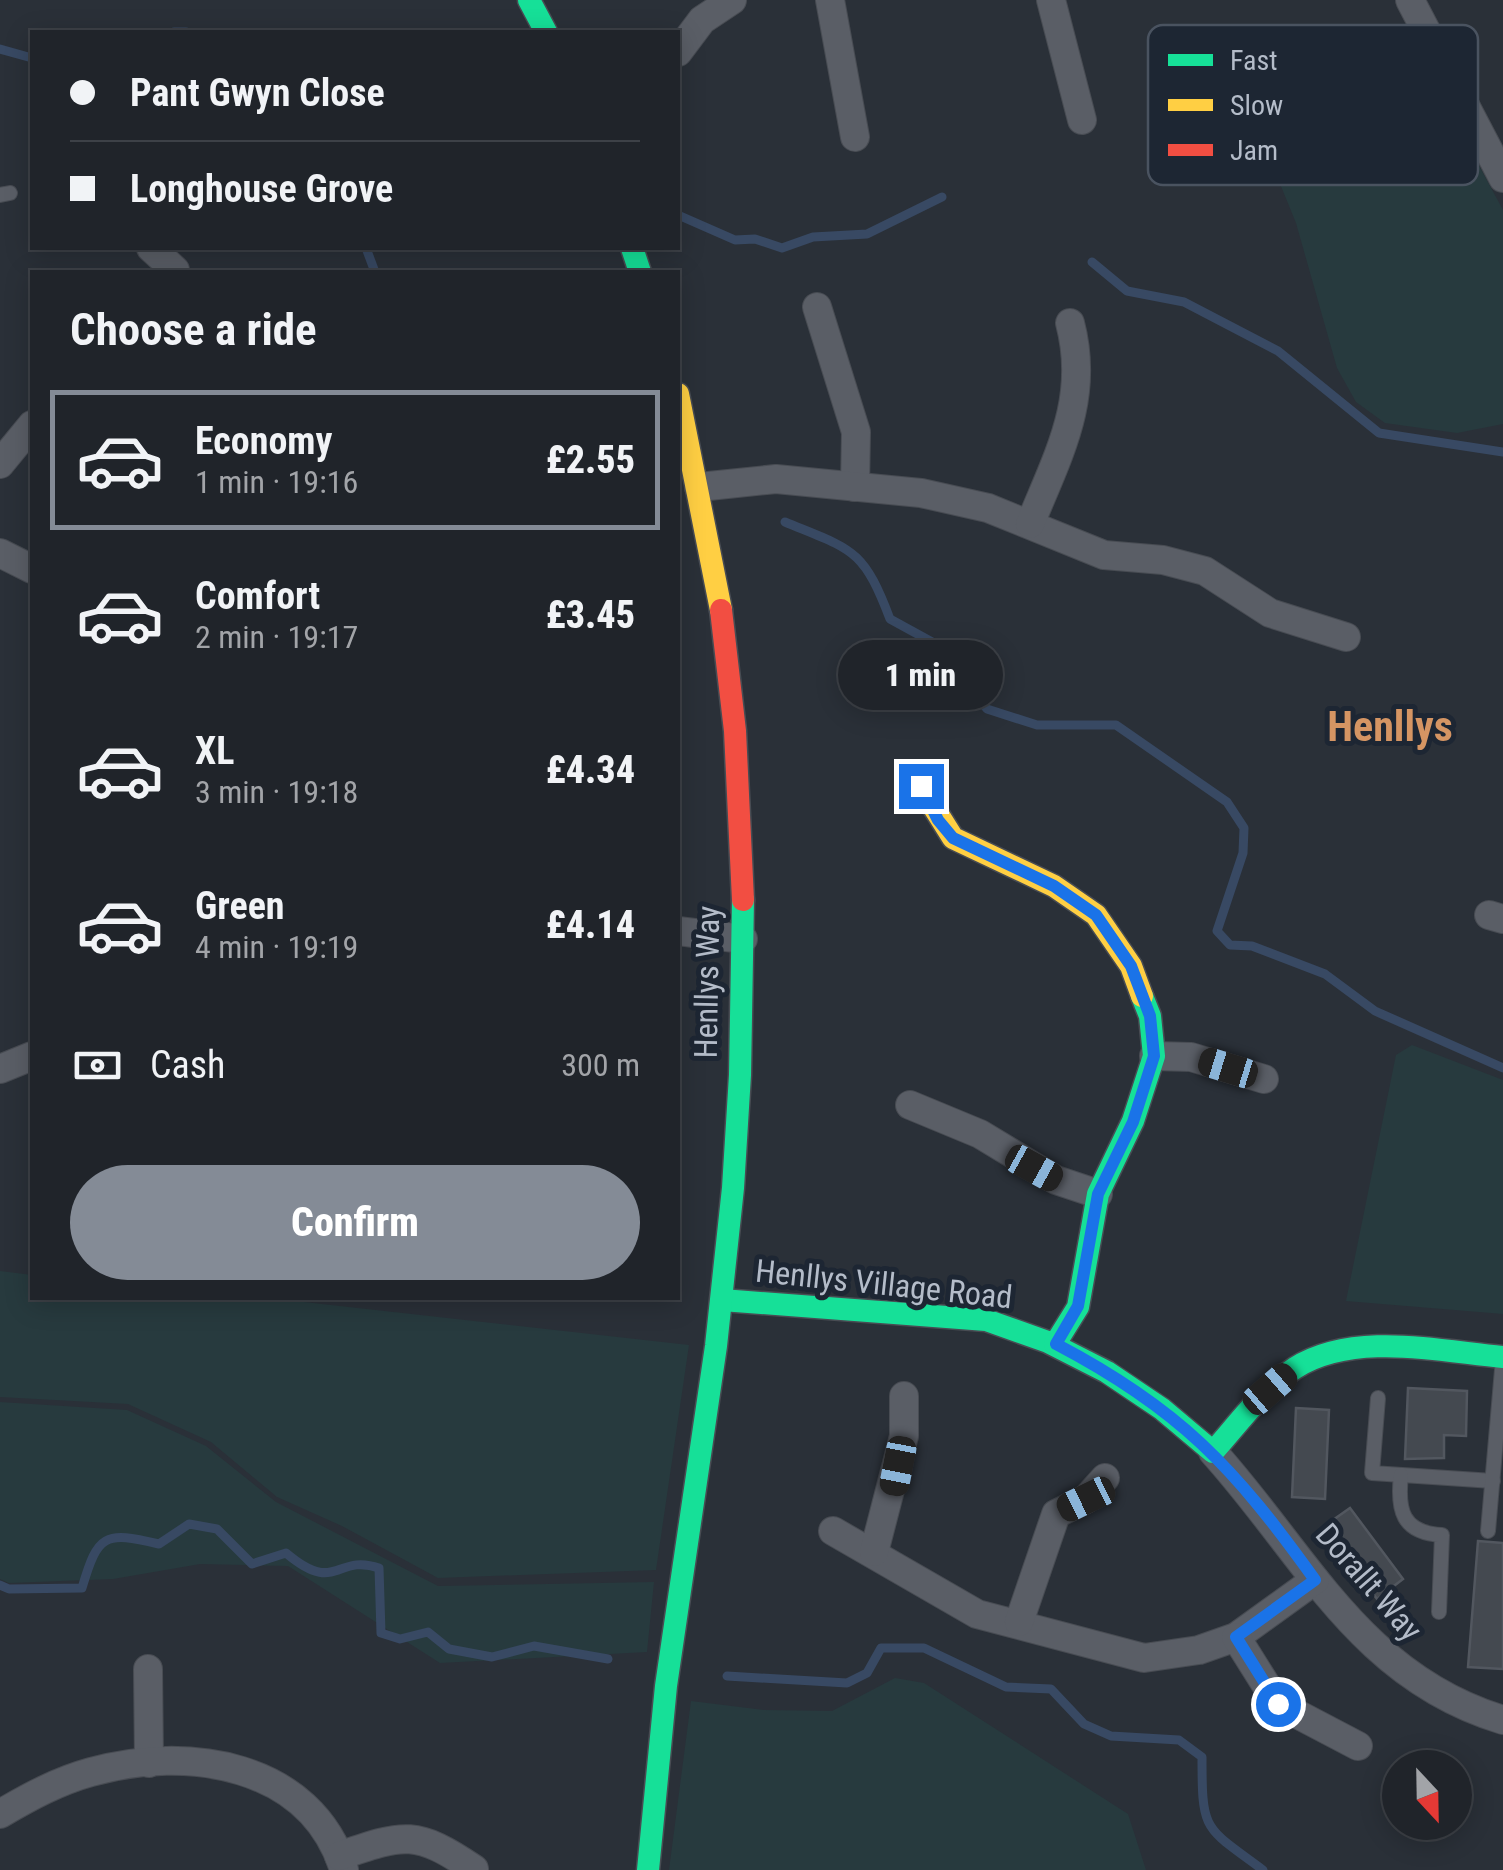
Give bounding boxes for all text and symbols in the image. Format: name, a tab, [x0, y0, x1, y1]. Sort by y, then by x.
legend	[1148, 25, 1478, 185]
text: Fast	[1230, 44, 1277, 77]
text: Pant Gwyn Close	[130, 71, 385, 115]
text: Slow	[1230, 89, 1283, 122]
text: Jam	[1230, 134, 1278, 167]
text: Longhouse Grove	[130, 167, 393, 211]
text: Choose a ride	[70, 303, 317, 356]
icon: car	[75, 415, 165, 505]
text: Economy	[195, 419, 332, 463]
text: £2.55	[546, 438, 635, 482]
text: 1 min · 19:16	[195, 463, 358, 501]
icon: car	[75, 570, 165, 660]
text: Comfort	[195, 574, 320, 618]
text: £3.45	[546, 593, 635, 637]
text: 2 min · 19:17	[195, 618, 358, 656]
callout: 1 min	[838, 641, 1004, 711]
text: 1 min	[885, 656, 956, 694]
district label: Henllys	[1327, 702, 1453, 751]
icon: car	[75, 725, 165, 815]
text: XL	[195, 729, 234, 773]
text: £4.34	[546, 748, 635, 792]
route end	[899, 764, 944, 809]
text: 3 min · 19:18	[195, 773, 358, 811]
icon: car	[75, 880, 165, 970]
text: Green	[195, 884, 285, 928]
text: £4.14	[546, 903, 635, 947]
street label: Henllys Way	[687, 905, 727, 1059]
text: 4 min · 19:19	[195, 928, 358, 966]
icon: cash	[70, 1038, 125, 1093]
text: Cash	[150, 1043, 225, 1087]
car	[1195, 1045, 1261, 1091]
text: 300 m	[561, 1046, 640, 1084]
car	[1000, 1140, 1068, 1196]
button: Confirm	[70, 1165, 640, 1280]
street label: Henllys Village Road	[754, 1252, 1014, 1316]
car	[1238, 1358, 1302, 1420]
car	[878, 1434, 918, 1498]
car	[1052, 1472, 1120, 1526]
street label: Dorallt Way	[1308, 1516, 1430, 1648]
route start	[1256, 1682, 1301, 1727]
north arrow	[1382, 1750, 1472, 1840]
map controls	[1382, 1750, 1472, 1840]

